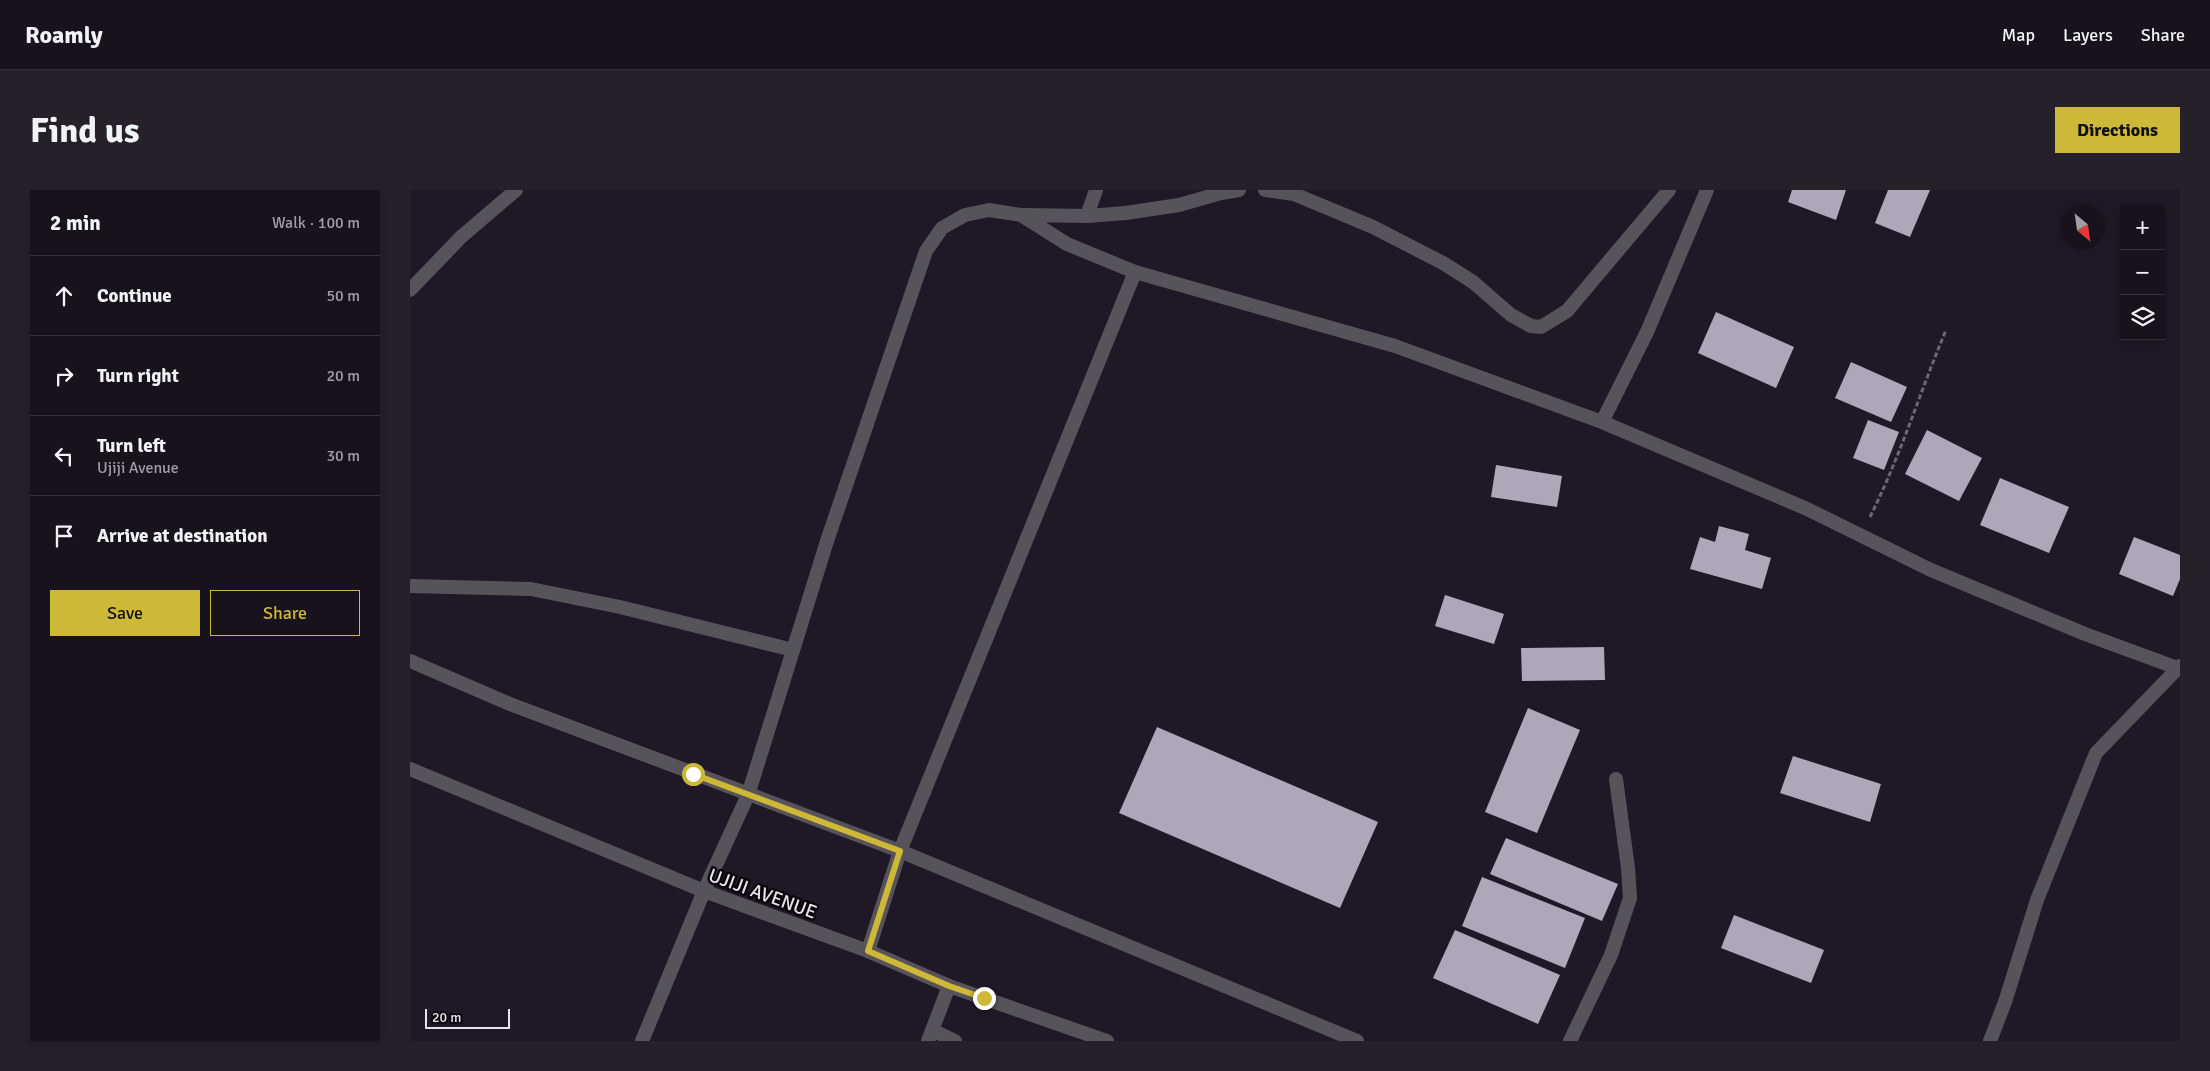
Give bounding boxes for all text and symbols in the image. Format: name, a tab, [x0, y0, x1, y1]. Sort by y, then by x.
text: Roamly	[25, 20, 103, 50]
text: Map	[2002, 24, 2035, 46]
text: Layers	[2063, 24, 2113, 46]
text: Share	[2141, 24, 2185, 46]
button: Directions	[2055, 107, 2180, 153]
text: Find us	[30, 109, 140, 152]
north arrow	[2060, 205, 2105, 250]
map controls	[2120, 205, 2165, 340]
button: +	[2120, 205, 2165, 250]
text: 2 min	[50, 210, 101, 236]
text: Walk · 100 m	[272, 213, 360, 233]
button: −	[2120, 250, 2165, 295]
icon: ahead	[50, 282, 78, 310]
text: Continue	[97, 284, 172, 308]
text: 50 m	[326, 286, 360, 306]
button: layers	[2120, 295, 2165, 340]
icon: right	[50, 362, 78, 390]
text: Turn right	[97, 364, 179, 388]
text: 20 m	[326, 366, 360, 386]
text: Turn left	[97, 434, 166, 458]
icon: left	[50, 442, 78, 470]
text: 30 m	[326, 446, 360, 466]
text: Ujiji Avenue	[97, 458, 179, 478]
icon: arrive	[50, 522, 78, 550]
text: Arrive at destination	[97, 524, 268, 548]
button: Save	[50, 590, 200, 636]
button: Share	[210, 590, 360, 636]
route start	[682, 763, 705, 786]
street label: UJIJI AVENUE	[705, 863, 820, 925]
route end	[973, 987, 996, 1010]
scale bar	[425, 1006, 510, 1029]
text: 20 m	[432, 1009, 461, 1026]

